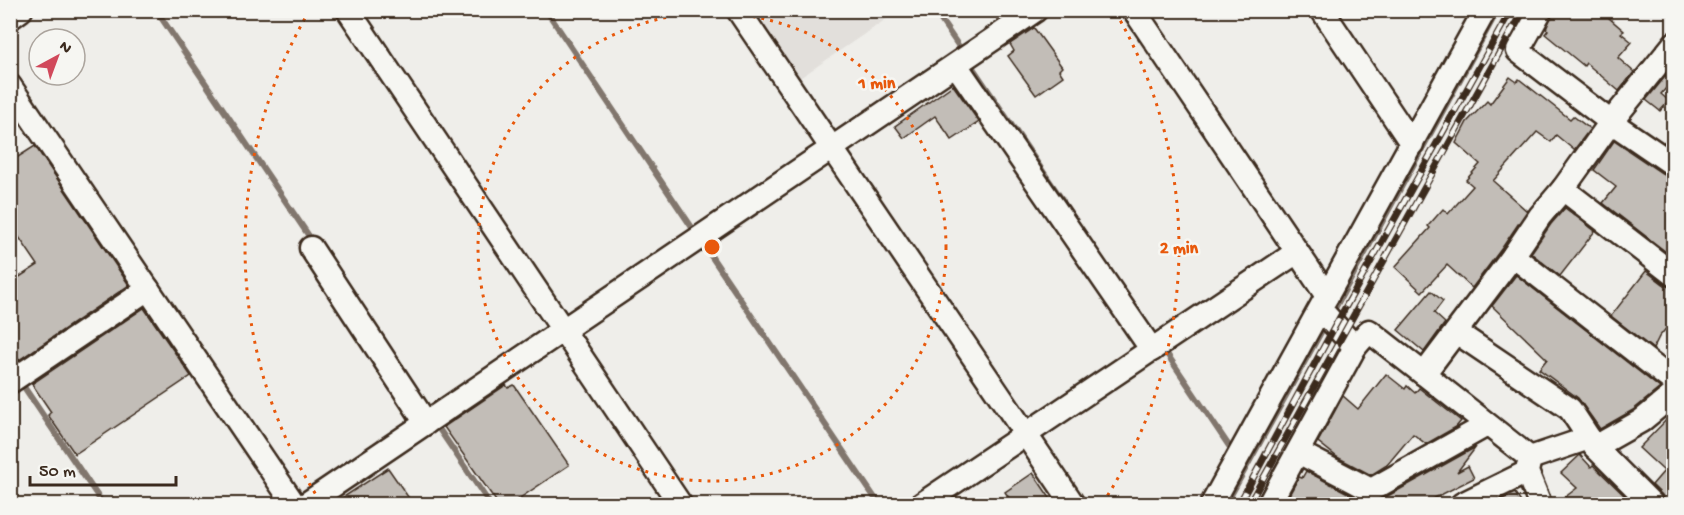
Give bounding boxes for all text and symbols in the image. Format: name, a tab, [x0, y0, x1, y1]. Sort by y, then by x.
north arrow	[27, 27, 87, 87]
text: N	[54, 38, 75, 59]
text: 1 min	[858, 74, 896, 95]
centre of rings	[702, 237, 722, 257]
text: 2 min	[1160, 239, 1199, 260]
scale bar	[30, 449, 176, 487]
text: 50 m	[39, 462, 76, 483]

